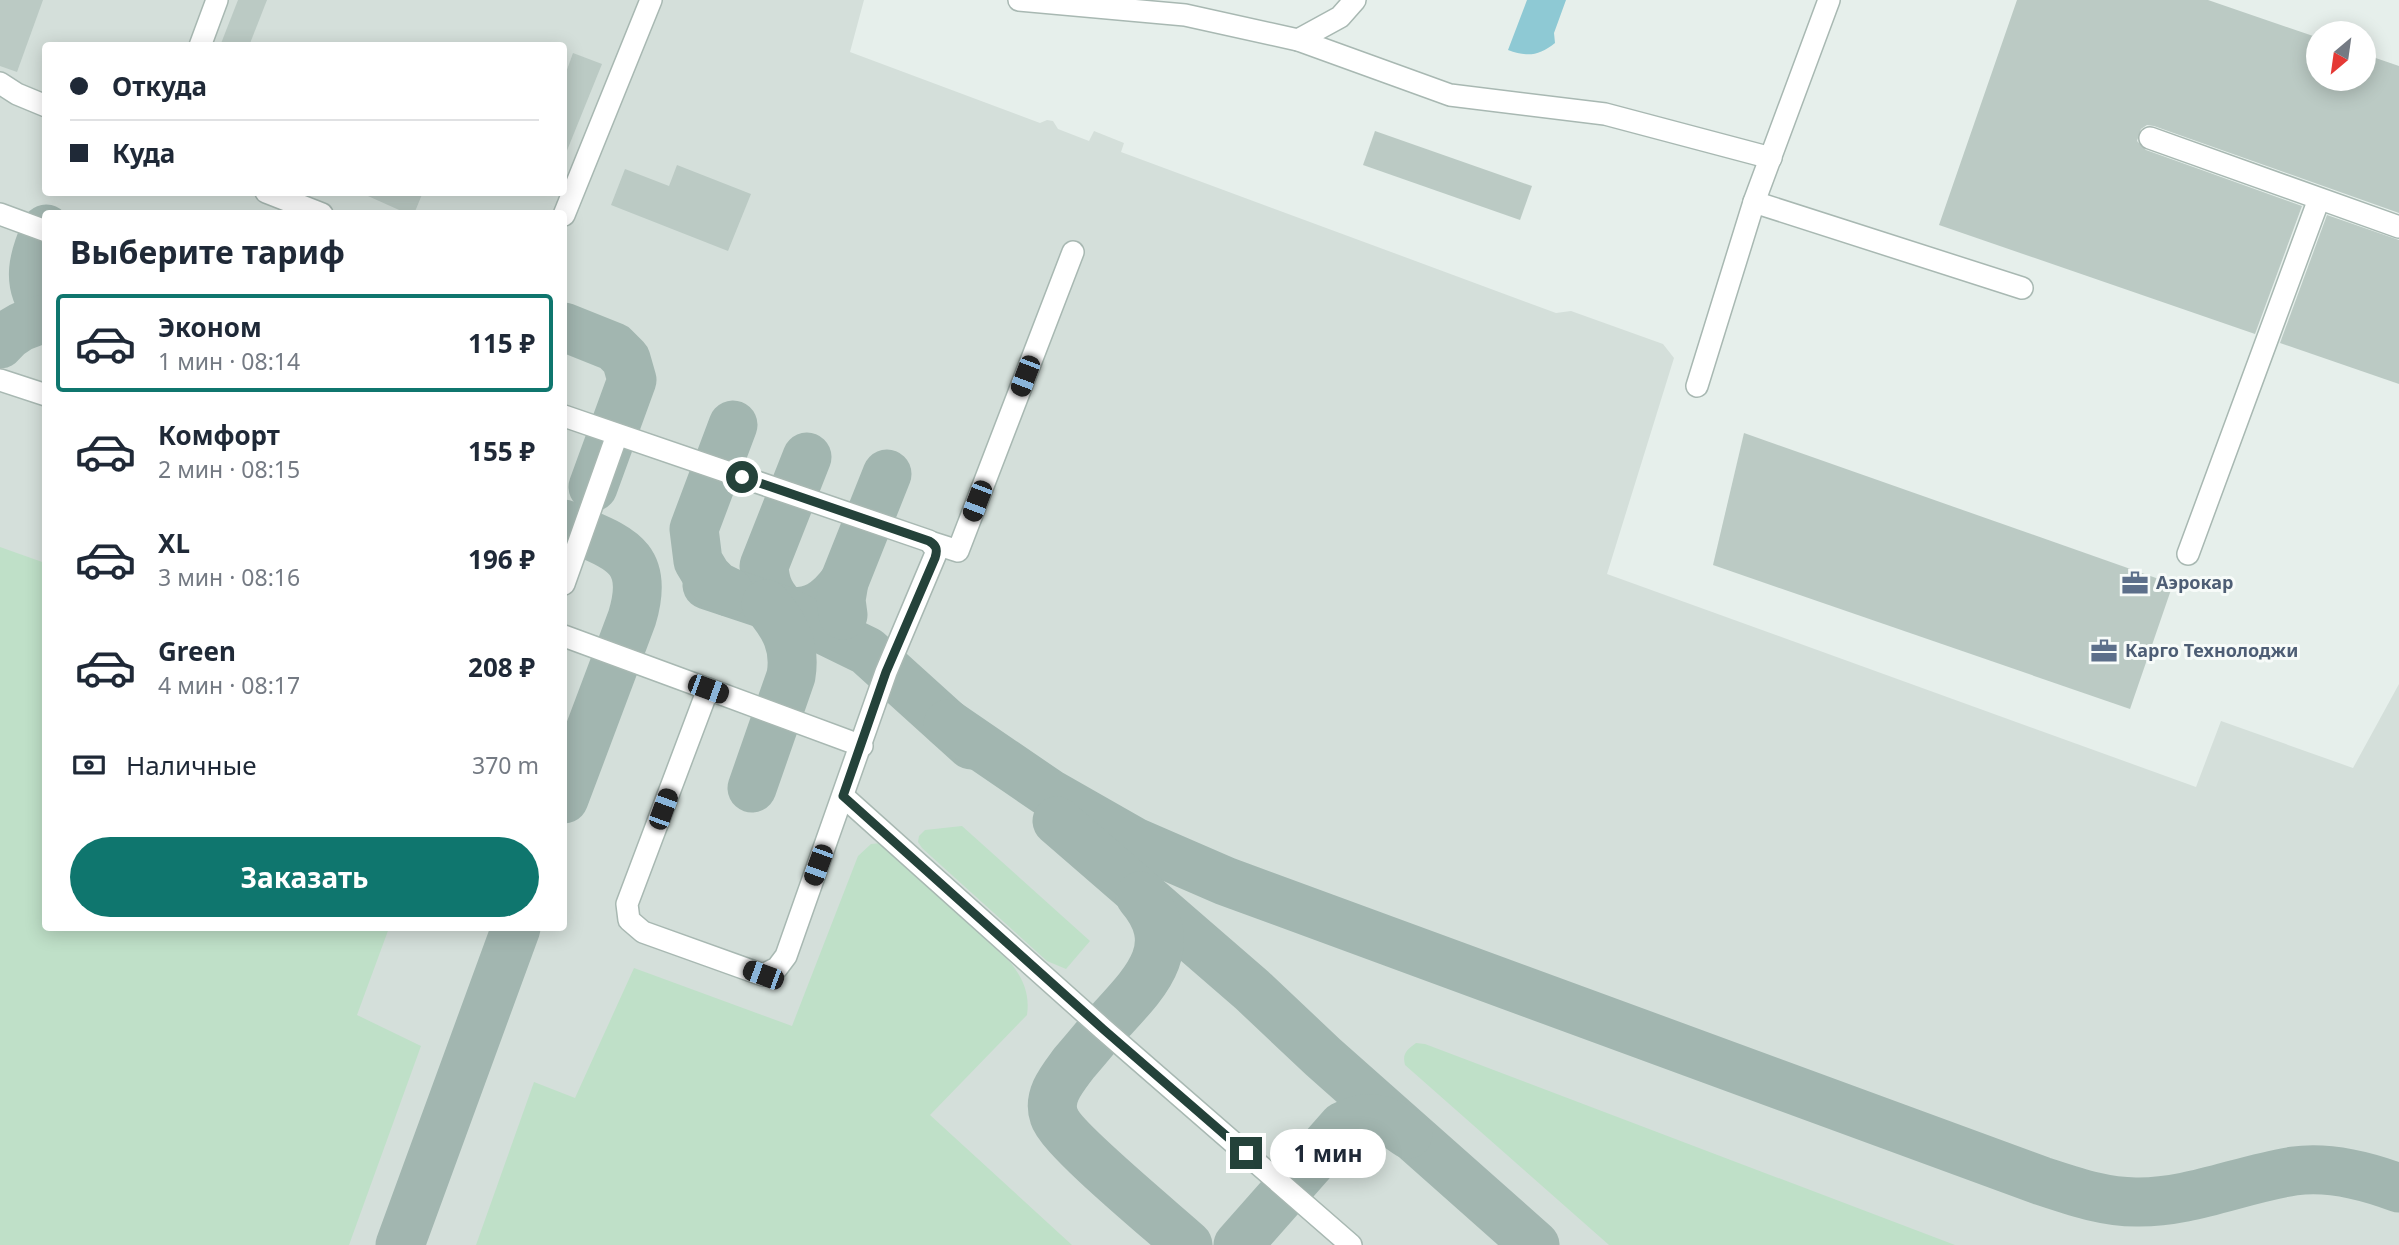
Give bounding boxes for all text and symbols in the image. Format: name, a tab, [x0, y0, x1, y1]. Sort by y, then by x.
north arrow	[2306, 21, 2376, 91]
map controls	[2306, 21, 2376, 91]
text: Откуда	[112, 68, 207, 104]
text: Куда	[112, 135, 175, 171]
text: Выберите тариф	[70, 230, 345, 273]
text: Эконом	[158, 309, 262, 345]
icon: car	[74, 312, 137, 375]
text: 115 ₽	[468, 325, 535, 361]
text: 1 мин · 08:14	[158, 345, 300, 377]
car	[1008, 353, 1043, 399]
text: Комфорт	[158, 417, 280, 453]
icon: car	[74, 420, 137, 483]
text: 155 ₽	[468, 433, 535, 469]
text: 2 мин · 08:15	[158, 453, 300, 485]
route start	[726, 461, 758, 493]
car	[960, 478, 995, 524]
text: XL	[158, 525, 190, 561]
icon: car	[74, 528, 137, 591]
text: 196 ₽	[468, 541, 535, 577]
text: 3 мин · 08:16	[158, 561, 300, 593]
office icon: Аэрокар	[2120, 568, 2150, 598]
place label: Аэрокар	[2156, 570, 2233, 594]
text: Green	[158, 633, 236, 669]
icon: car	[74, 636, 137, 699]
office icon: Карго Технолоджи	[2089, 636, 2119, 666]
place label: Карго Технолоджи	[2125, 638, 2298, 662]
text: 208 ₽	[468, 649, 535, 685]
text: 4 мин · 08:17	[158, 669, 300, 701]
car	[685, 672, 732, 706]
icon: cash	[70, 746, 108, 784]
text: Наличные	[126, 747, 257, 783]
text: 370 m	[472, 749, 539, 781]
car	[646, 786, 681, 832]
button: Заказать	[70, 837, 539, 917]
car	[801, 842, 836, 888]
car	[740, 958, 787, 992]
callout: 1 мин	[1270, 1128, 1386, 1178]
route end	[1230, 1137, 1262, 1169]
text: 1 мин	[1294, 1137, 1362, 1169]

